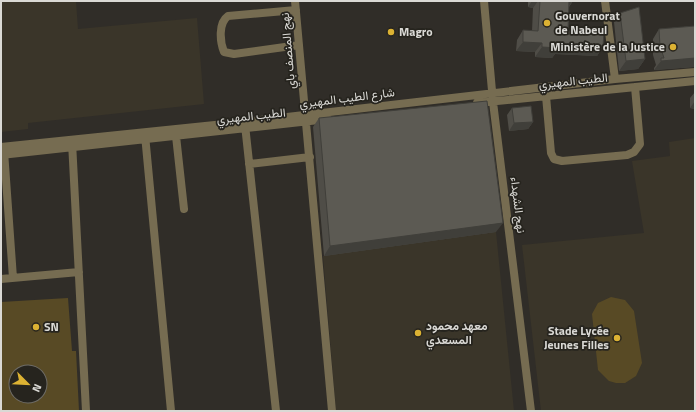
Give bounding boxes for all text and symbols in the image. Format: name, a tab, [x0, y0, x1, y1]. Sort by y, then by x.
place label: Gouvernorat de Nabeul	[555, 6, 620, 39]
street label: نهج المنصف باي	[275, 12, 301, 90]
marker: Gouvernorat de Nabeul	[542, 18, 552, 28]
place label: Magro	[399, 22, 433, 41]
marker: Magro	[386, 27, 396, 37]
place label: Ministère de la Justice	[550, 37, 665, 56]
marker: Ministère de la Justice	[668, 42, 678, 52]
street label: الطيب المهيري	[537, 67, 609, 95]
street label: شارع الطيب المهيري	[298, 82, 396, 114]
street label: الطيب المهيري	[215, 102, 287, 130]
street label: نهج الشهداء	[506, 176, 531, 234]
place label: معهد محمود المسعدي	[426, 316, 488, 350]
place label: SN	[44, 317, 59, 336]
place label: Stade Lycée Jeunes Filles	[544, 321, 609, 354]
marker: SN	[31, 322, 41, 332]
marker: معهد محمود المسعدي	[413, 328, 423, 338]
marker: Stade Lycée Jeunes Filles	[612, 333, 622, 343]
north arrow	[8, 364, 48, 404]
text: N	[28, 381, 46, 395]

